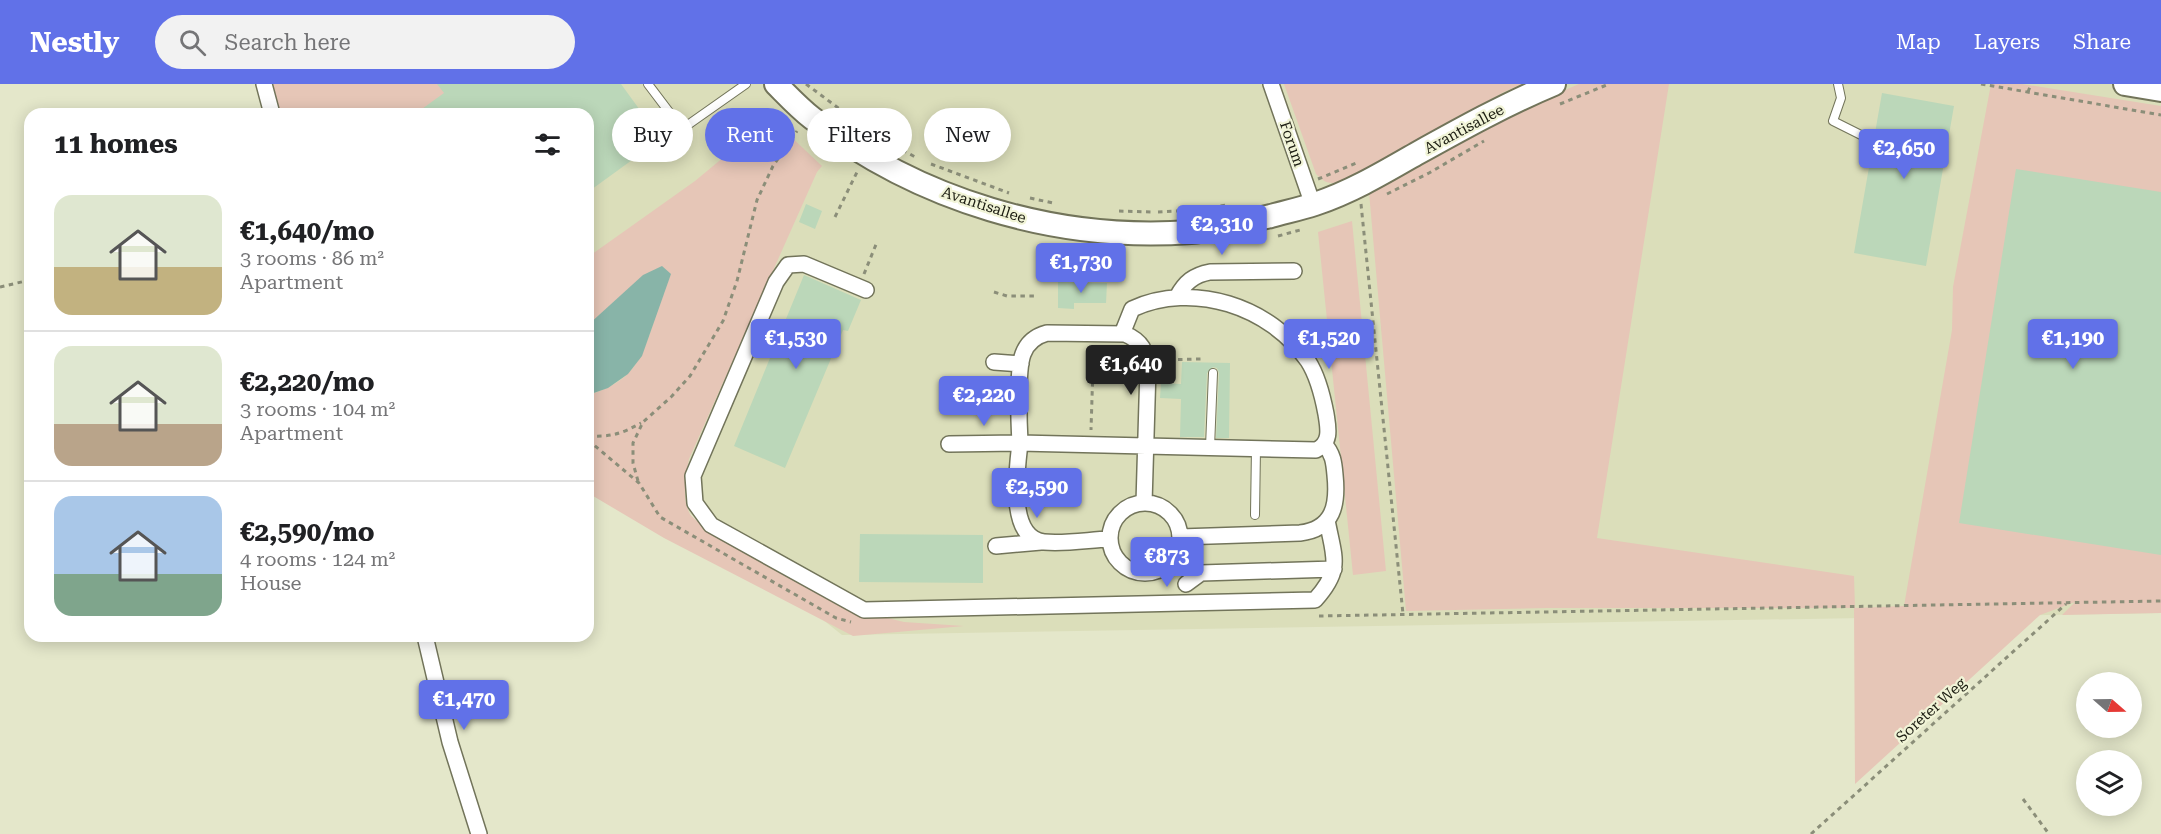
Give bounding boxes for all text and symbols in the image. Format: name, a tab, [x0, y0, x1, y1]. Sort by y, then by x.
search box	[155, 15, 575, 69]
text: Nestly	[30, 26, 119, 59]
icon: search	[176, 26, 209, 59]
text: Search here	[224, 30, 351, 55]
text: Map	[1896, 30, 1941, 54]
text: Layers	[1974, 30, 2040, 54]
text: Share	[2073, 30, 2131, 54]
street label: Avantisallee	[1421, 100, 1507, 158]
chip: Buy	[612, 108, 693, 162]
chip: Rent	[705, 108, 795, 162]
chip: Filters	[807, 108, 912, 162]
chip: New	[924, 108, 1011, 162]
street label: Forum	[1276, 119, 1308, 169]
icon: filters	[531, 128, 564, 161]
text: 11 homes	[54, 129, 178, 159]
pin: €2,650	[1855, 129, 1953, 180]
text: €2,650	[1873, 136, 1935, 160]
street label: Avantisallee	[940, 183, 1028, 227]
pin: €2,310	[1173, 205, 1271, 256]
text: €2,310	[1191, 212, 1253, 236]
text: €1,640/mo	[240, 216, 375, 246]
icon: home	[102, 219, 174, 291]
pin: €1,730	[1032, 243, 1130, 294]
text: 3 rooms · 86 m²	[240, 246, 384, 270]
text: €1,730	[1050, 250, 1112, 274]
text: Apartment	[240, 270, 343, 294]
pin: €1,530	[747, 319, 845, 370]
pin: €1,520	[1280, 319, 1378, 370]
pin: €1,190	[2024, 319, 2122, 370]
text: €1,530	[765, 326, 827, 350]
text: €1,520	[1298, 326, 1360, 350]
text: €1,190	[2042, 326, 2104, 350]
pin: €1,640	[1082, 345, 1180, 396]
text: €1,640	[1100, 352, 1162, 376]
text: €2,220/mo	[240, 367, 375, 397]
icon: home	[102, 370, 174, 442]
pin: €2,220	[935, 376, 1033, 427]
text: €2,220	[953, 383, 1015, 407]
text: 3 rooms · 104 m²	[240, 397, 395, 421]
text: Apartment	[240, 421, 343, 445]
pin: €2,590	[988, 468, 1086, 519]
text: €2,590	[1006, 475, 1068, 499]
text: €2,590/mo	[240, 517, 375, 547]
icon: home	[102, 520, 174, 592]
pin: €873	[1131, 537, 1203, 588]
text: €873	[1145, 544, 1189, 568]
text: 4 rooms · 124 m²	[240, 547, 395, 571]
text: House	[240, 571, 302, 595]
north arrow	[2076, 672, 2142, 738]
map controls	[2076, 672, 2142, 816]
street label: Soreter Weg	[1892, 674, 1970, 746]
pin: €1,470	[415, 680, 513, 731]
text: €1,470	[433, 687, 495, 711]
button: layers	[2076, 750, 2142, 816]

